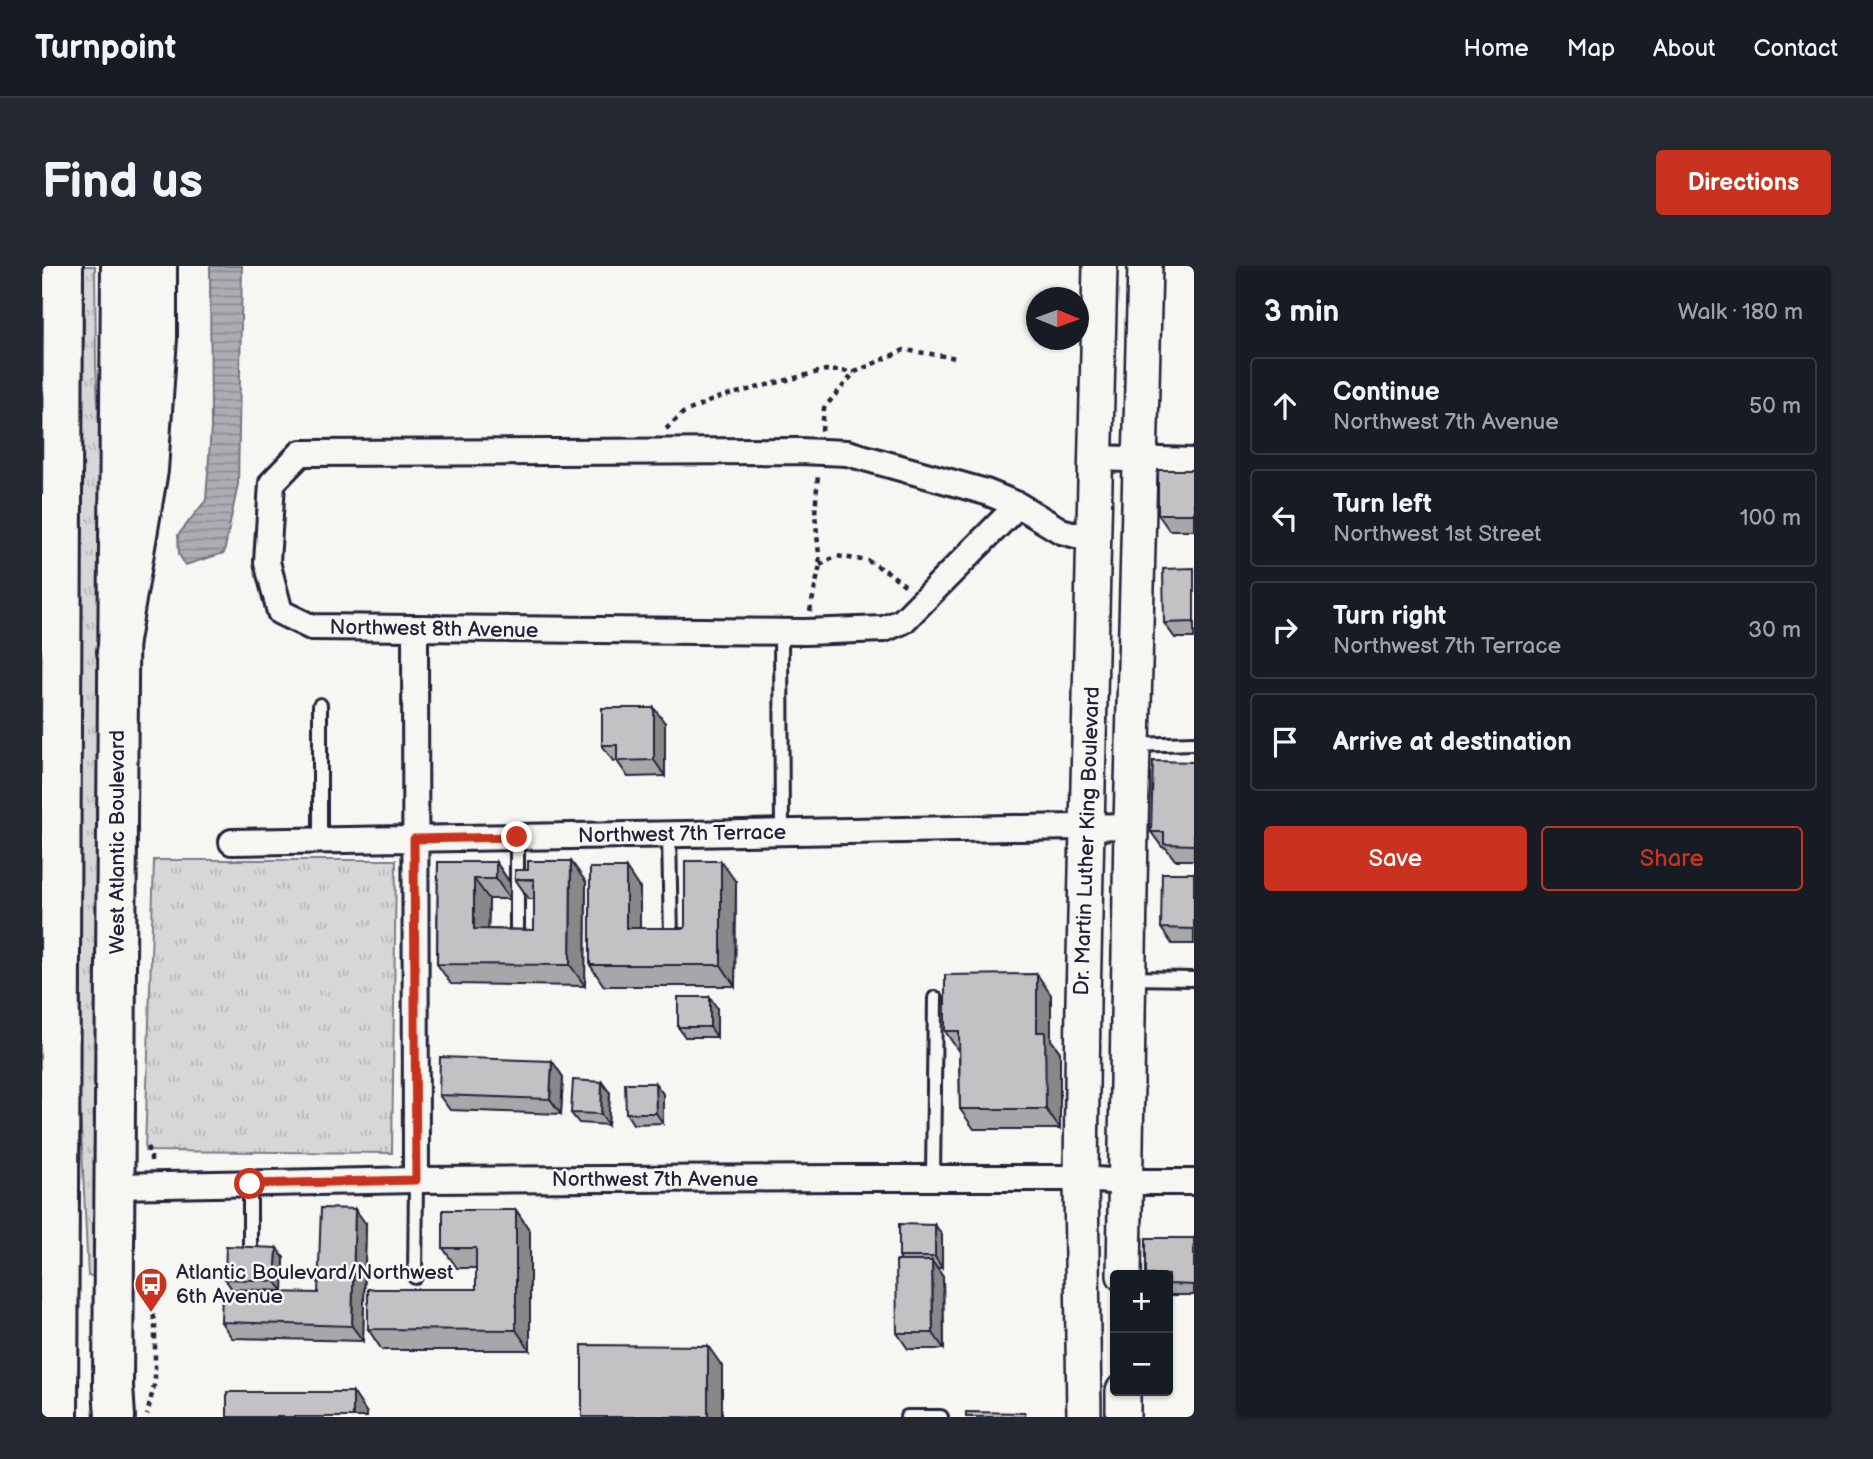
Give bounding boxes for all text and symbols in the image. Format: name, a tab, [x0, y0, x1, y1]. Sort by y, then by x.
text: Turnpoint	[35, 28, 176, 68]
text: Home	[1464, 34, 1529, 63]
text: Map	[1567, 34, 1615, 63]
text: About	[1653, 34, 1715, 63]
text: Contact	[1753, 34, 1838, 63]
button: Directions	[1656, 150, 1831, 215]
text: Find us	[42, 153, 203, 212]
north arrow	[1026, 287, 1089, 350]
text: 3 min	[1264, 294, 1339, 330]
text: Walk · 180 m	[1678, 298, 1803, 326]
text: Continue	[1333, 377, 1440, 408]
icon: ahead	[1266, 387, 1304, 425]
text: 50 m	[1749, 392, 1801, 420]
text: Northwest 7th Avenue	[1333, 408, 1559, 436]
text: Turn left	[1333, 489, 1432, 520]
icon: left	[1266, 499, 1304, 537]
text: 100 m	[1740, 504, 1801, 532]
text: Northwest 1st Street	[1333, 520, 1541, 548]
text: Turn right	[1333, 601, 1446, 632]
icon: right	[1266, 611, 1304, 649]
street label: Northwest 8th Avenue	[329, 615, 539, 643]
text: 30 m	[1748, 616, 1801, 644]
text: Northwest 7th Terrace	[1333, 632, 1561, 660]
street label: Dr. Martin Luther King Boulevard	[1069, 686, 1105, 996]
icon: arrive	[1266, 723, 1304, 761]
text: Arrive at destination	[1333, 727, 1572, 758]
street label: West Atlantic Boulevard	[105, 730, 130, 954]
street label: Northwest 7th Terrace	[578, 820, 786, 848]
route end	[501, 821, 532, 852]
button: Save	[1264, 826, 1527, 891]
button: Share	[1541, 826, 1803, 891]
street label: Northwest 7th Avenue	[552, 1167, 758, 1192]
route start	[234, 1168, 265, 1199]
place label: Atlantic Boulevard/Northwest 6th Avenue	[176, 1260, 454, 1309]
bus stop icon: Atlantic Boulevard/Northwest 6th Avenue	[132, 1265, 170, 1314]
map controls	[1110, 1270, 1173, 1396]
button: +	[1110, 1270, 1173, 1333]
button: −	[1110, 1333, 1173, 1396]

